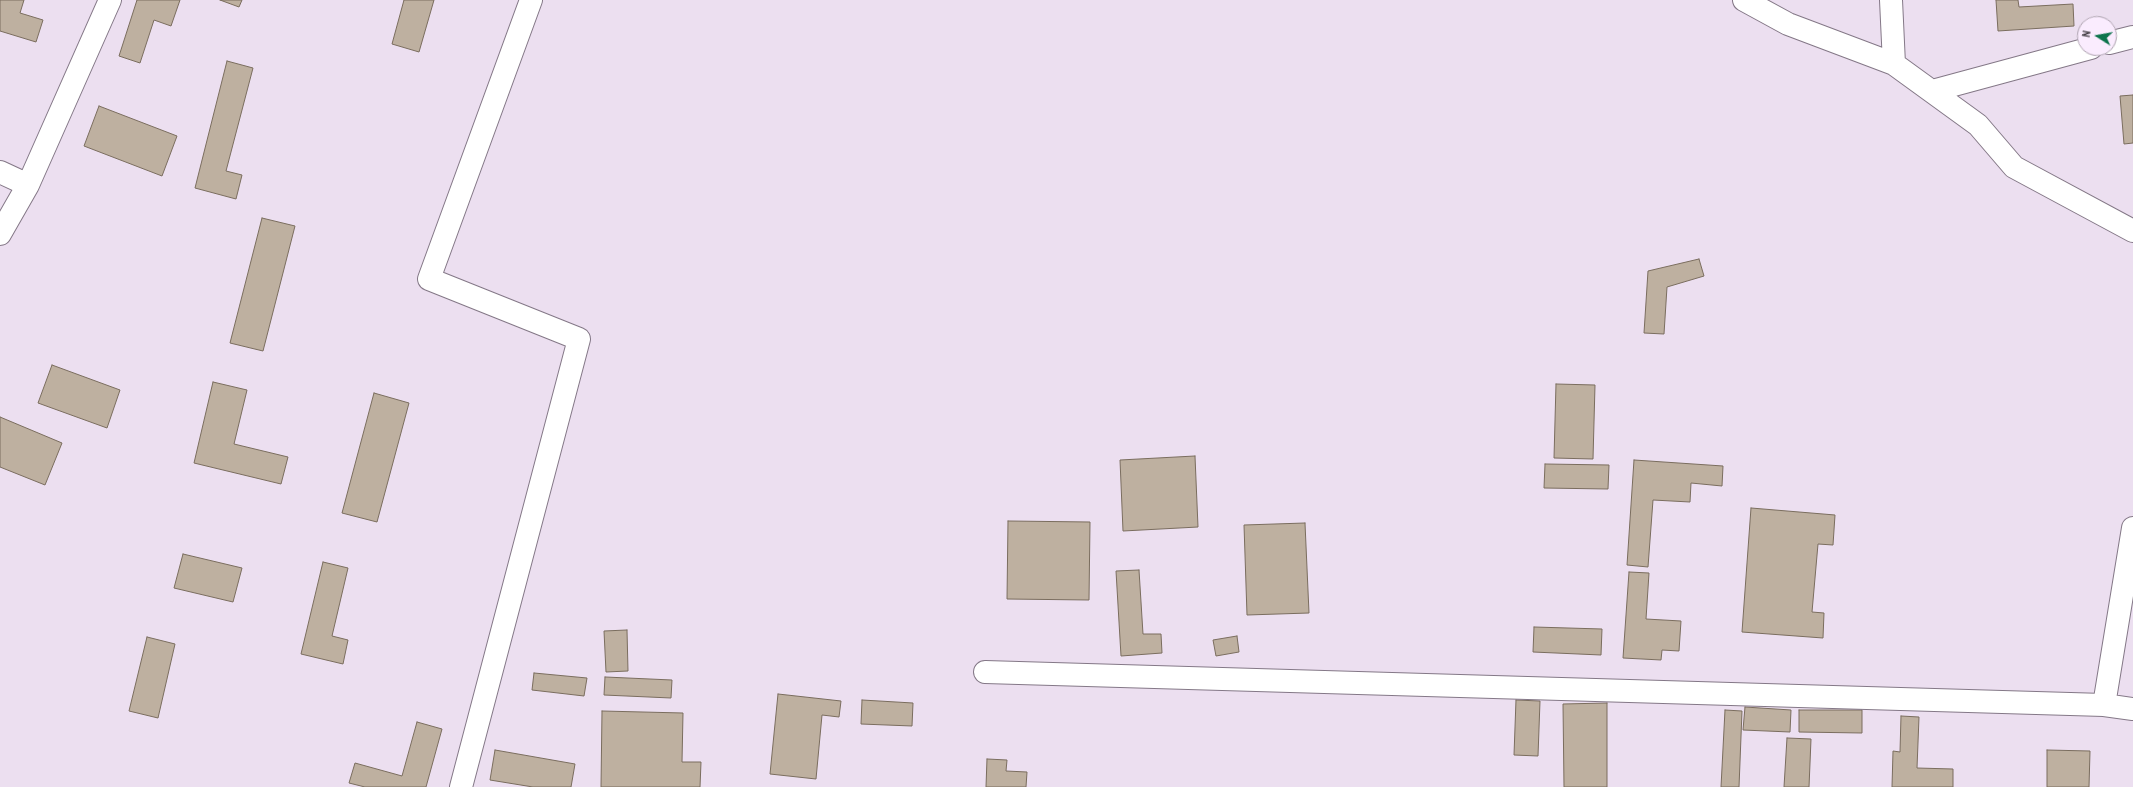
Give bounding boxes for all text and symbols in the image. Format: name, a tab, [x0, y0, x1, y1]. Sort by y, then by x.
north arrow	[2077, 16, 2117, 56]
text: N	[2079, 29, 2094, 38]

